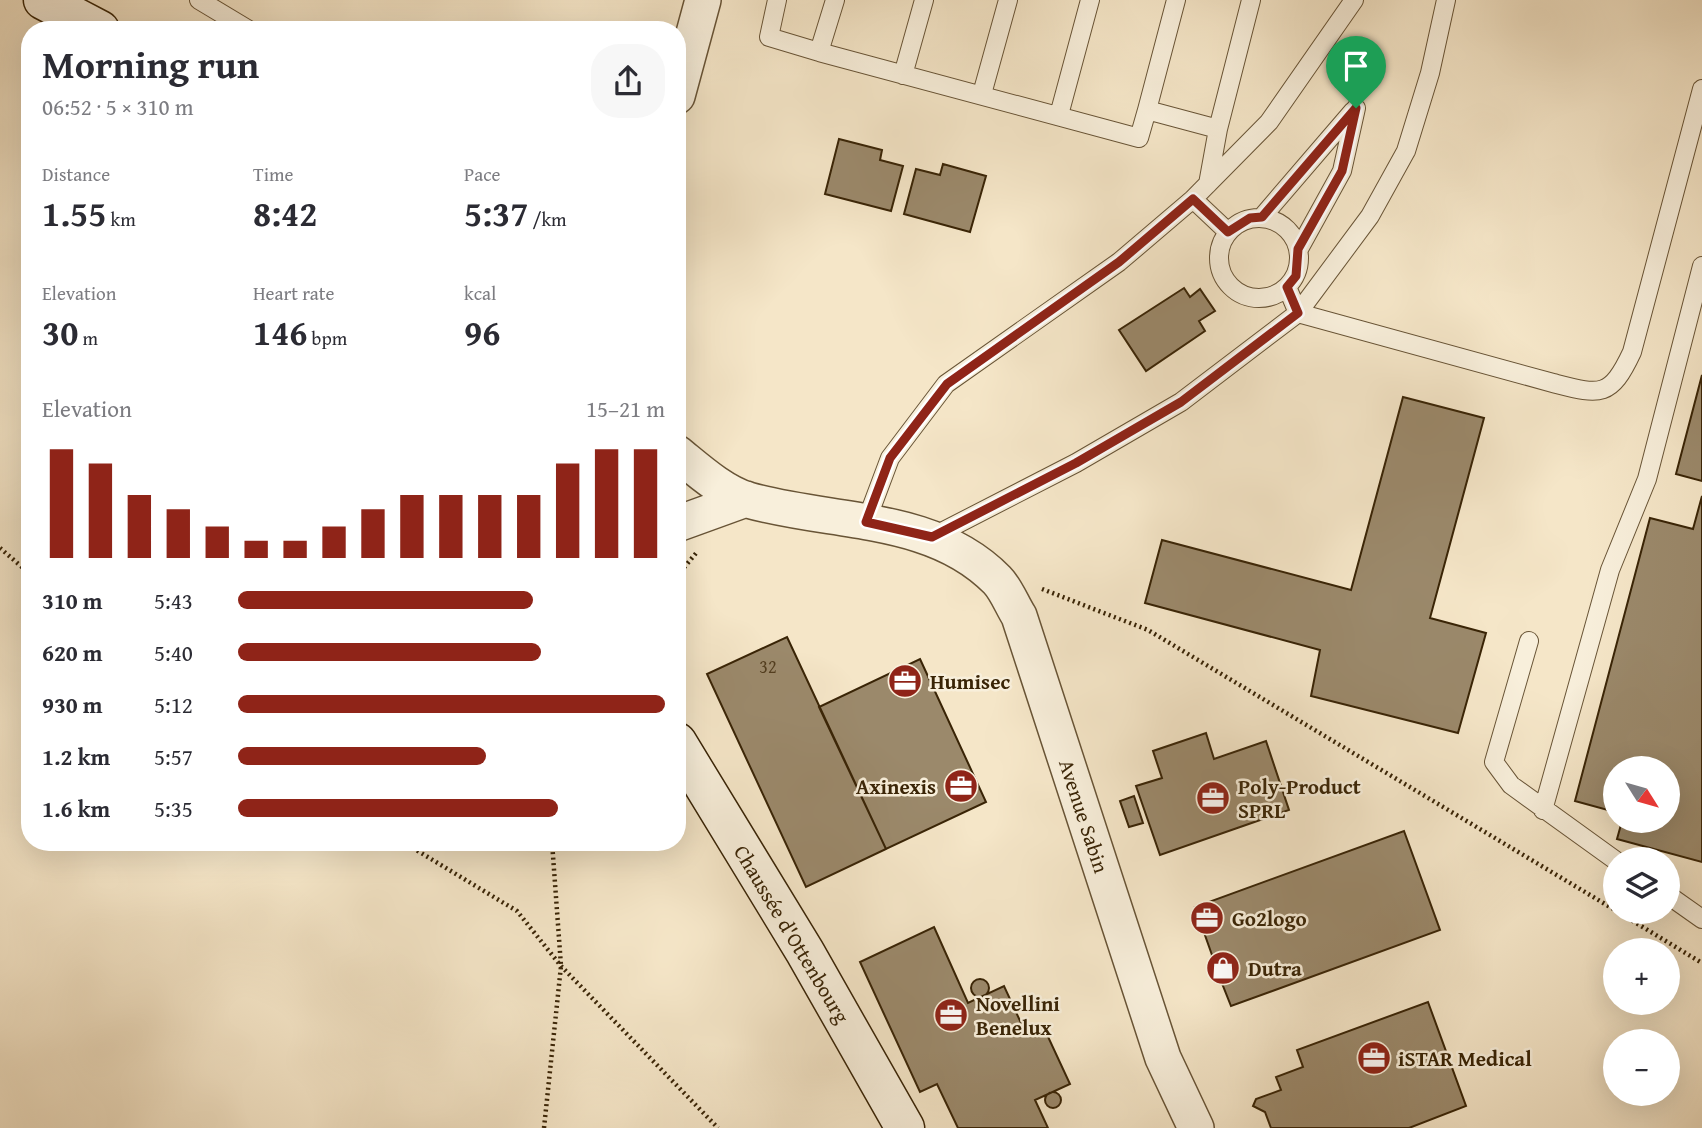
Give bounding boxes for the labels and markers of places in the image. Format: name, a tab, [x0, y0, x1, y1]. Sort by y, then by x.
pin	[1326, 36, 1386, 108]
office icon: Humisec	[886, 662, 924, 700]
place label: Humisec	[930, 666, 1010, 697]
office icon: Axinexis	[942, 767, 980, 805]
place label: Axinexis	[856, 771, 936, 802]
place label: Poly-Product SPRL	[1238, 771, 1361, 826]
office icon: Poly-Product SPRL	[1194, 779, 1232, 817]
office icon: Go2logo	[1188, 899, 1226, 937]
place label: Go2logo	[1232, 903, 1307, 934]
shop icon: Dutra	[1204, 949, 1242, 987]
place label: Dutra	[1248, 953, 1302, 984]
place label: Novellini Benelux	[976, 988, 1060, 1043]
office icon: Novellini Benelux	[932, 996, 970, 1034]
office icon: iSTAR Medical	[1355, 1039, 1393, 1077]
place label: iSTAR Medical	[1398, 1043, 1532, 1074]

